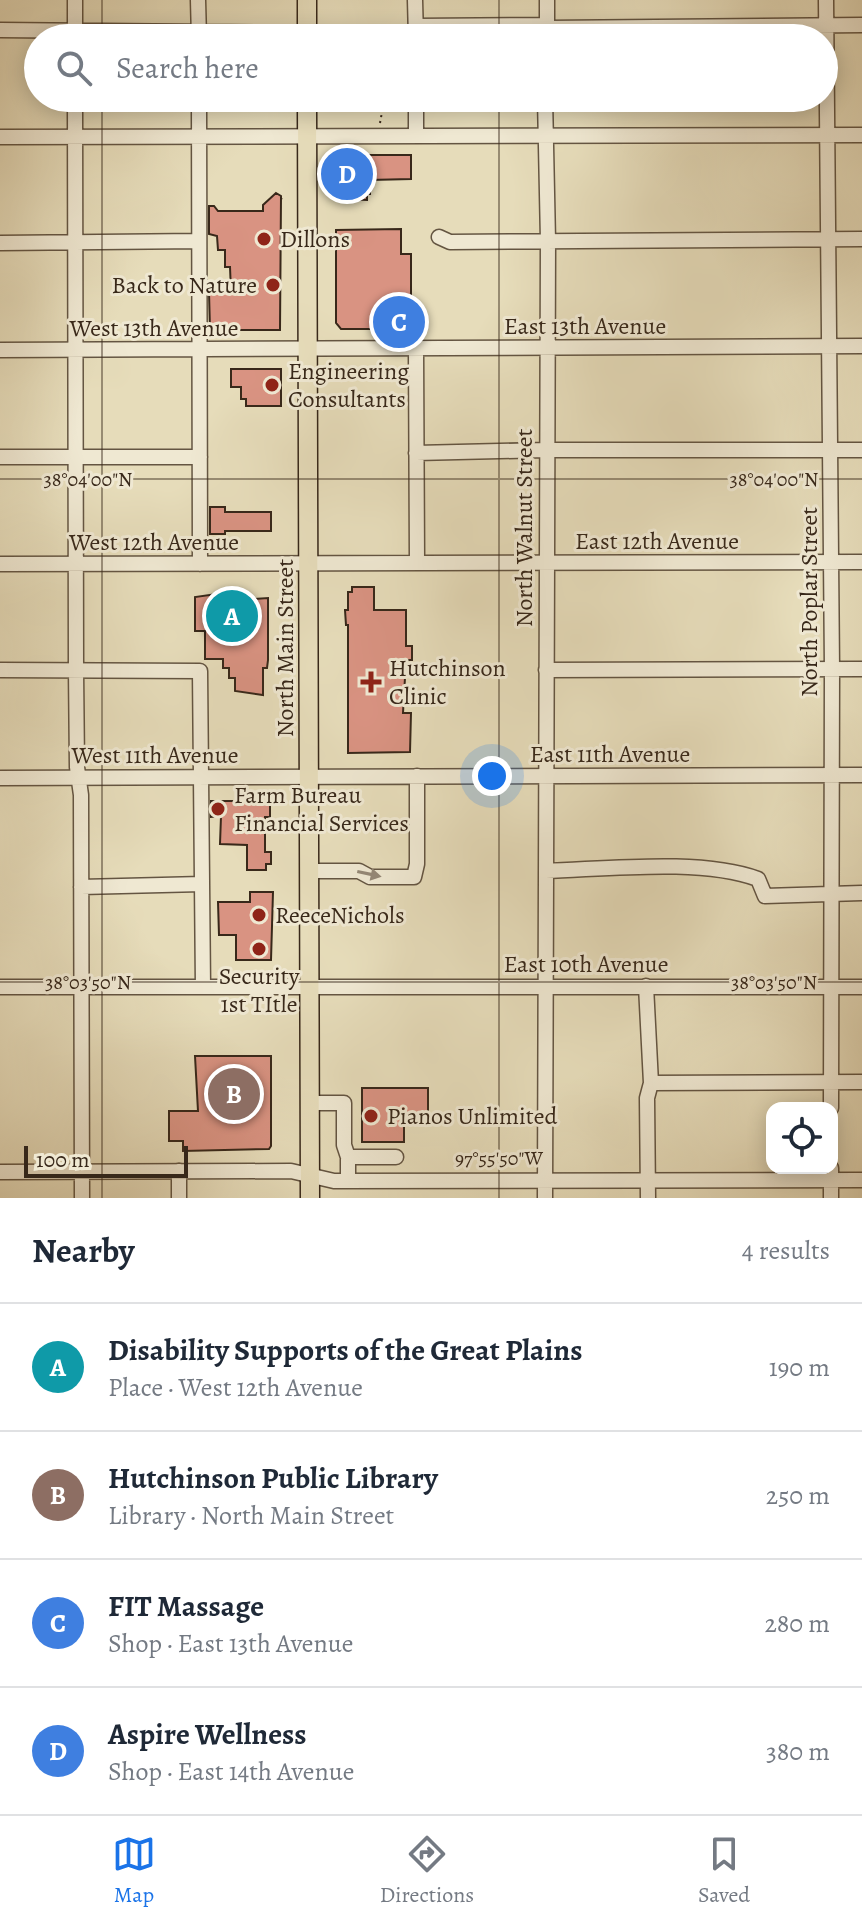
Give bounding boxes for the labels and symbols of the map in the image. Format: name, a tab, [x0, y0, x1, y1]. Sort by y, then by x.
pin: D	[321, 144, 373, 204]
place label: Dillons	[280, 223, 350, 255]
marker: Dillons	[255, 230, 273, 248]
place label: Back to Nature	[111, 269, 257, 301]
marker: Back to Nature	[264, 276, 282, 294]
pin: C	[373, 292, 425, 352]
street label: East 13th Avenue	[504, 310, 666, 342]
street label: West 13th Avenue	[69, 312, 238, 344]
place label: Engineering Consultants	[288, 355, 409, 415]
marker: Engineering Consultants	[263, 376, 281, 394]
street label: North Walnut Street	[508, 429, 540, 627]
text: 38°04'00"N	[44, 466, 132, 493]
text: 38°04'00"N	[730, 466, 818, 493]
street label: North Poplar Street	[793, 507, 825, 697]
street label: East 12th Avenue	[575, 525, 739, 557]
street label: West 12th Avenue	[68, 526, 239, 558]
street label: North Main Street	[269, 559, 301, 737]
pin: A	[206, 586, 258, 646]
place label: Hutchinson Clinic	[389, 652, 506, 712]
marker: Hutchinson Clinic	[360, 671, 382, 693]
street label: East 11th Avenue	[530, 738, 690, 770]
street label: West 11th Avenue	[70, 739, 239, 771]
your location	[472, 756, 512, 796]
place label: Farm Bureau Financial Services	[234, 779, 409, 839]
marker: Farm Bureau Financial Services	[209, 800, 227, 818]
one-way arrow	[356, 868, 381, 881]
place label: ReeceNichols	[275, 899, 405, 931]
marker: ReeceNichols	[250, 906, 268, 924]
marker: Security 1st TItle	[250, 940, 268, 958]
street label: East 10th Avenue	[503, 948, 669, 980]
place label: Security 1st TItle	[219, 960, 300, 1020]
text: 38°03'50"N	[45, 969, 131, 996]
text: 38°03'50"N	[731, 969, 817, 996]
pin: B	[208, 1064, 260, 1124]
place label: Pianos Unlimited	[387, 1100, 557, 1132]
marker: Pianos Unlimited	[362, 1107, 380, 1125]
scale bar	[24, 1142, 188, 1178]
text: 97°55'50"W	[455, 1145, 543, 1172]

